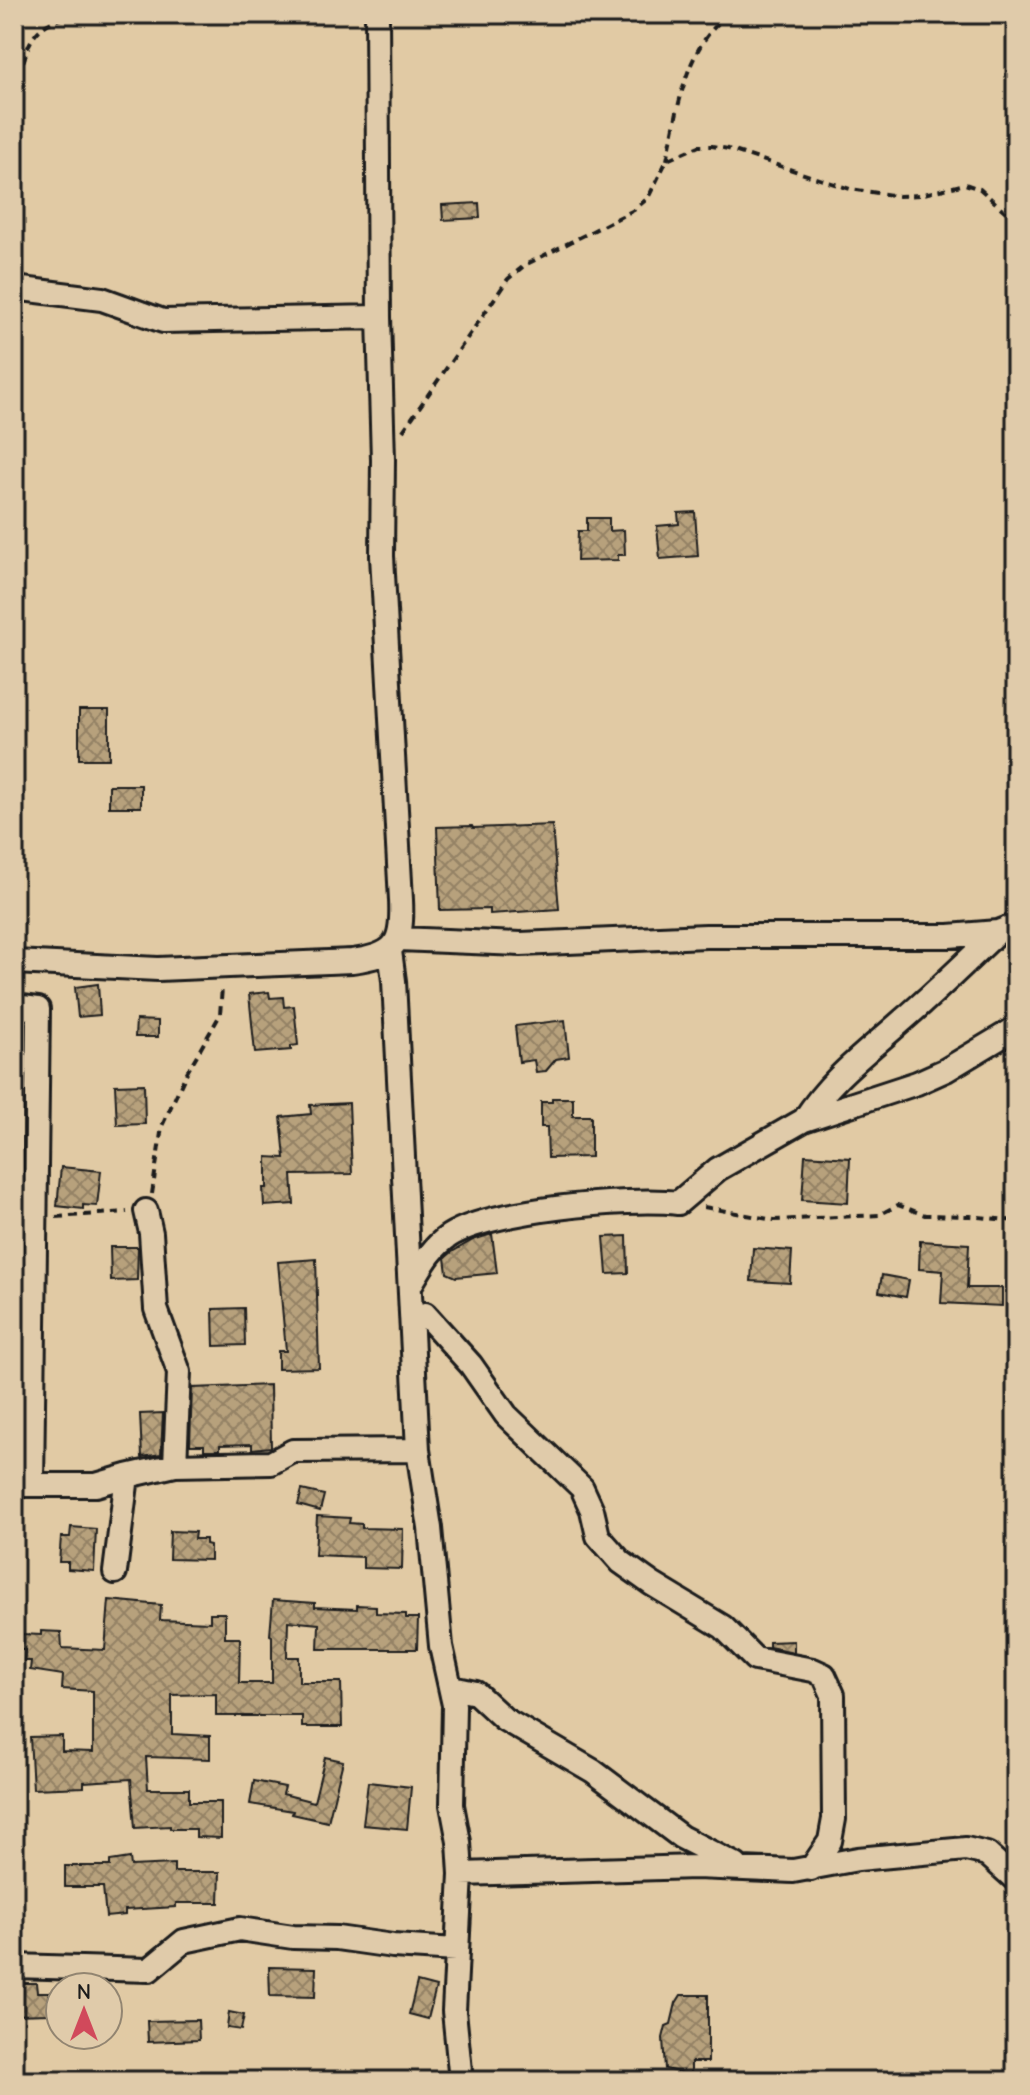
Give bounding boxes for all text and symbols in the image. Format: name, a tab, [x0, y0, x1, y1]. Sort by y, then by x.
north arrow	[44, 1971, 124, 2051]
text: N	[77, 1979, 91, 2005]

